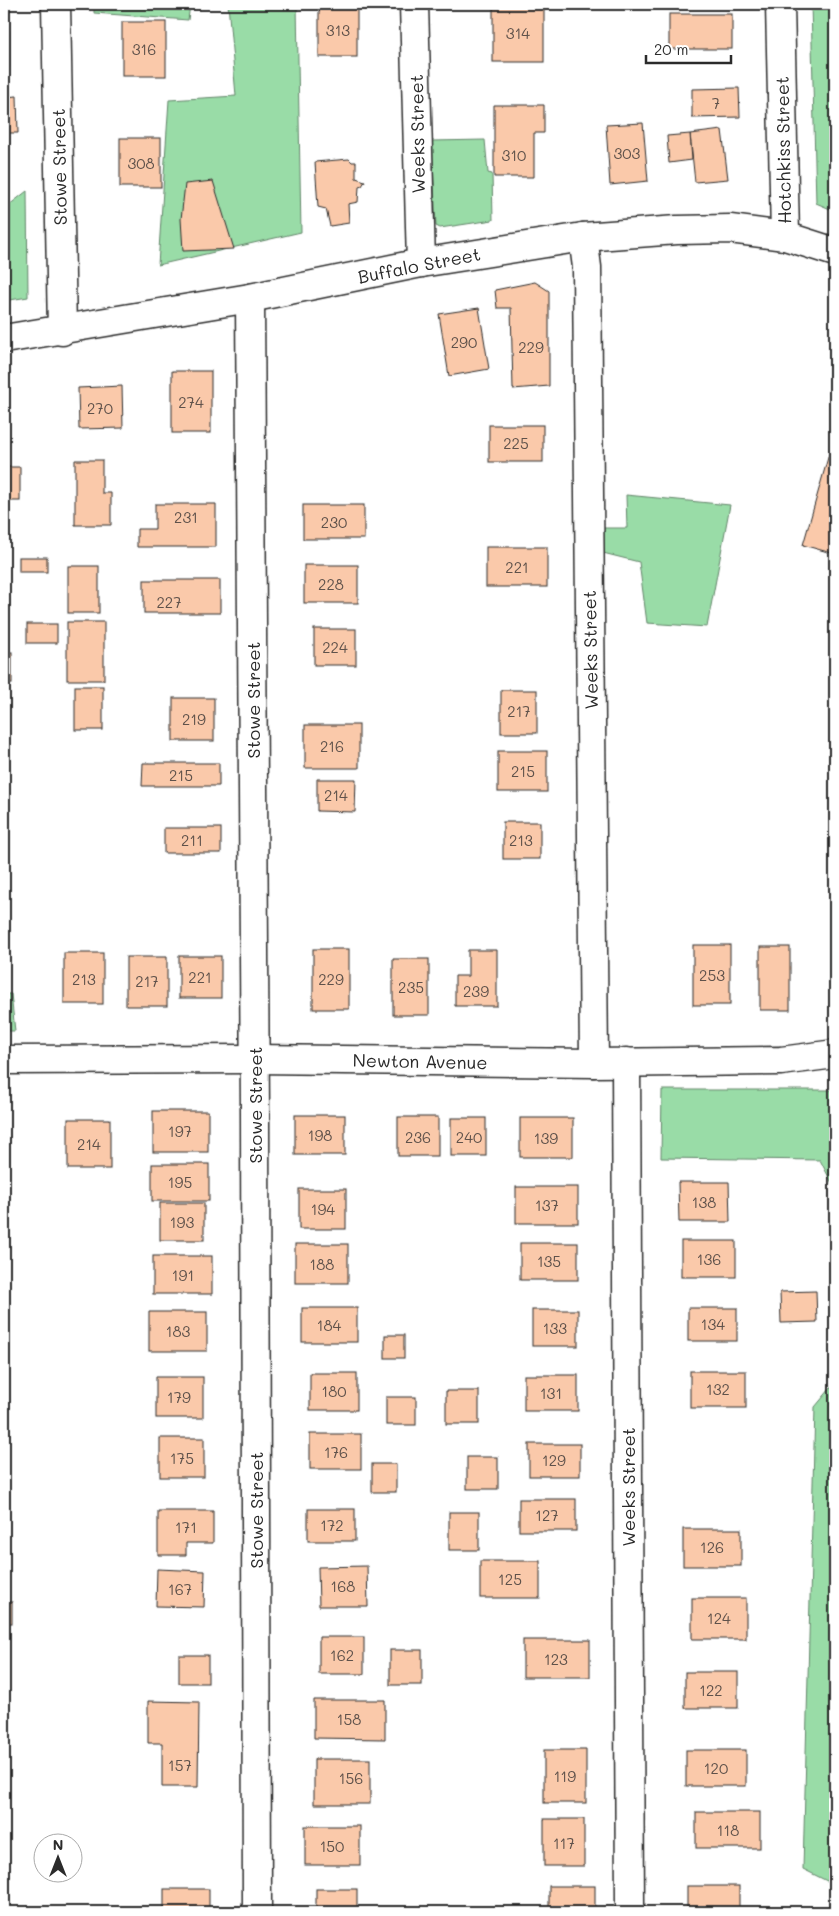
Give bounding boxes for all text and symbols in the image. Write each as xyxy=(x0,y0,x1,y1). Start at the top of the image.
house number: 313 xyxy=(326,20,350,40)
house number: 314 xyxy=(506,23,530,43)
scale bar xyxy=(646,32,732,64)
house number: 316 xyxy=(132,39,156,59)
text: 20 m xyxy=(654,39,688,59)
street label: Weeks Street xyxy=(404,74,430,194)
street label: Hotchkiss Street xyxy=(770,76,796,224)
house number: 7 xyxy=(712,93,720,113)
street label: Stowe Street xyxy=(46,108,72,226)
house number: 303 xyxy=(614,143,641,163)
house number: 310 xyxy=(502,145,526,165)
house number: 308 xyxy=(127,153,155,173)
street label: Buffalo Street xyxy=(356,241,482,289)
house number: 290 xyxy=(451,332,477,352)
house number: 229 xyxy=(518,337,544,357)
house number: 274 xyxy=(178,392,204,412)
house number: 270 xyxy=(87,398,113,418)
house number: 225 xyxy=(503,433,529,453)
house number: 231 xyxy=(174,507,198,527)
house number: 230 xyxy=(321,512,347,532)
house number: 221 xyxy=(505,557,529,577)
house number: 228 xyxy=(318,574,344,594)
street label: Weeks Street xyxy=(577,590,603,710)
house number: 227 xyxy=(156,592,182,612)
house number: 224 xyxy=(322,637,348,657)
street label: Stowe Street xyxy=(241,642,265,758)
house number: 217 xyxy=(507,701,531,721)
house number: 219 xyxy=(182,709,206,729)
house number: 216 xyxy=(320,736,344,756)
house number: 215 xyxy=(511,761,535,781)
house number: 215 xyxy=(169,765,193,785)
house number: 214 xyxy=(324,785,348,805)
house number: 211 xyxy=(181,830,203,850)
house number: 213 xyxy=(509,830,533,850)
house number: 253 xyxy=(699,965,725,985)
house number: 221 xyxy=(188,967,212,987)
house number: 213 xyxy=(72,969,96,989)
house number: 229 xyxy=(318,969,344,989)
house number: 217 xyxy=(135,971,159,991)
house number: 235 xyxy=(398,977,424,997)
house number: 239 xyxy=(463,981,489,1001)
street label: Stowe Street xyxy=(243,1047,267,1163)
street label: Newton Avenue xyxy=(352,1048,488,1074)
house number: 197 xyxy=(168,1121,192,1141)
house number: 198 xyxy=(308,1125,332,1145)
house number: 236 xyxy=(405,1127,431,1147)
house number: 240 xyxy=(456,1127,482,1147)
house number: 139 xyxy=(534,1128,558,1148)
house number: 214 xyxy=(77,1134,101,1154)
house number: 195 xyxy=(168,1172,192,1192)
house number: 138 xyxy=(692,1192,716,1212)
house number: 137 xyxy=(535,1195,559,1215)
house number: 194 xyxy=(311,1199,335,1219)
house number: 193 xyxy=(170,1212,194,1232)
house number: 136 xyxy=(697,1249,721,1269)
house number: 135 xyxy=(537,1251,561,1271)
house number: 188 xyxy=(310,1254,334,1274)
house number: 191 xyxy=(172,1265,194,1285)
house number: 134 xyxy=(701,1314,725,1334)
house number: 184 xyxy=(317,1315,341,1335)
house number: 133 xyxy=(543,1318,567,1338)
house number: 183 xyxy=(166,1321,190,1341)
house number: 132 xyxy=(706,1379,730,1399)
house number: 180 xyxy=(321,1381,347,1401)
house number: 131 xyxy=(540,1383,562,1403)
house number: 179 xyxy=(167,1387,191,1407)
street label: Weeks Street xyxy=(616,1427,640,1547)
house number: 176 xyxy=(324,1442,348,1462)
house number: 175 xyxy=(170,1448,194,1468)
house number: 129 xyxy=(542,1450,566,1470)
street label: Stowe Street xyxy=(244,1452,268,1568)
house number: 127 xyxy=(535,1505,559,1525)
house number: 172 xyxy=(320,1515,344,1535)
house number: 171 xyxy=(175,1517,197,1537)
house number: 126 xyxy=(700,1537,724,1557)
house number: 125 xyxy=(498,1569,522,1589)
house number: 168 xyxy=(331,1576,355,1596)
house number: 167 xyxy=(168,1579,192,1599)
house number: 124 xyxy=(707,1608,731,1628)
house number: 162 xyxy=(330,1645,354,1665)
house number: 123 xyxy=(544,1649,568,1669)
house number: 122 xyxy=(699,1680,723,1700)
house number: 158 xyxy=(337,1709,361,1729)
house number: 157 xyxy=(168,1755,192,1775)
house number: 120 xyxy=(704,1758,728,1778)
house number: 119 xyxy=(554,1766,576,1786)
house number: 156 xyxy=(339,1768,363,1788)
house number: 118 xyxy=(717,1820,739,1840)
house number: 117 xyxy=(553,1833,575,1853)
north arrow xyxy=(32,1834,82,1884)
text: N xyxy=(53,1835,63,1854)
house number: 150 xyxy=(320,1836,344,1856)

